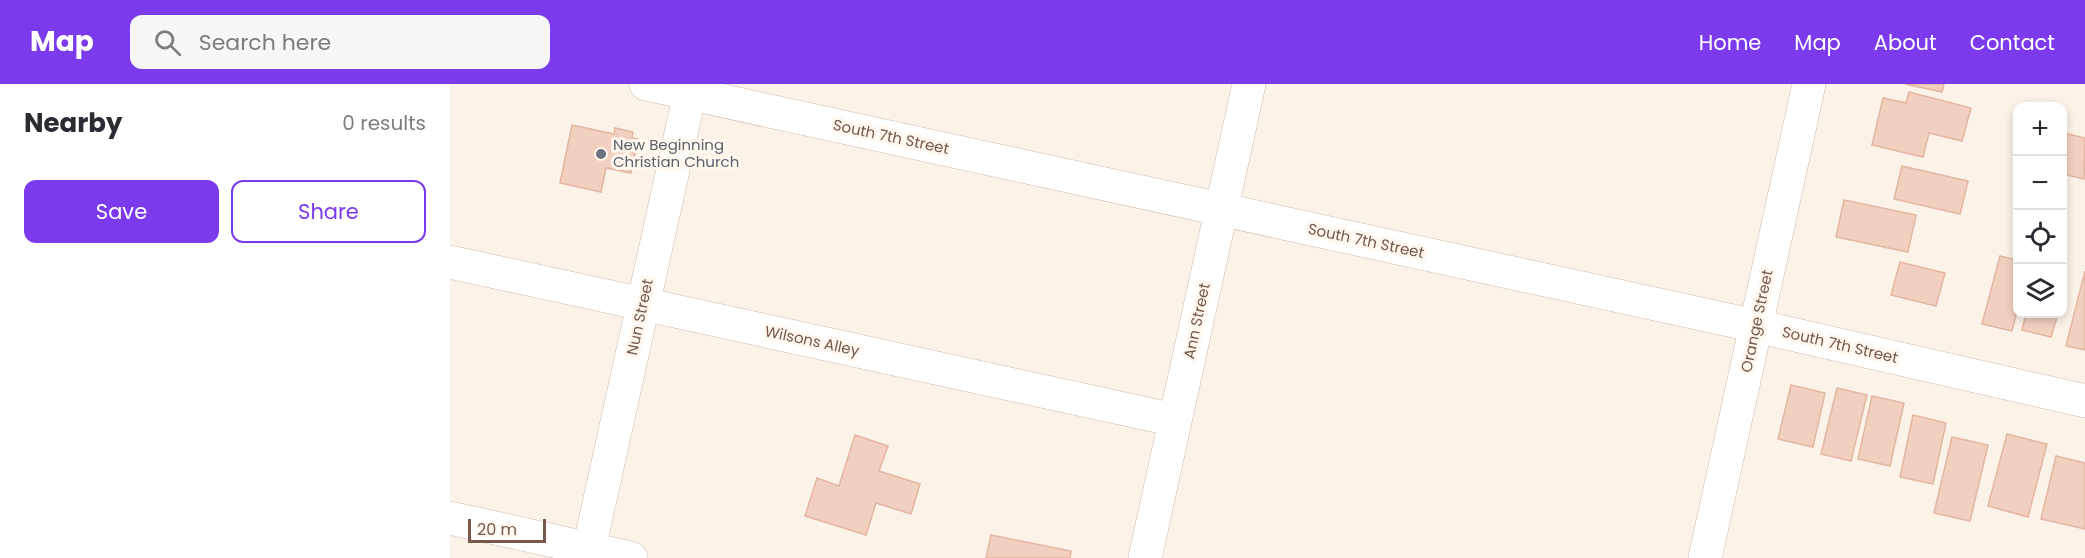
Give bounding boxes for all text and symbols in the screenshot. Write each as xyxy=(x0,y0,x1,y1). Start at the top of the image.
search box xyxy=(130,15,550,69)
text: Map xyxy=(30,22,94,61)
icon: search xyxy=(151,26,184,59)
text: Search here xyxy=(199,27,331,58)
text: Home xyxy=(1699,28,1761,57)
text: Map xyxy=(1794,28,1841,57)
text: About xyxy=(1874,28,1937,57)
text: Contact xyxy=(1970,28,2055,57)
map controls xyxy=(2013,102,2067,318)
button: + xyxy=(2013,102,2067,156)
text: Nearby xyxy=(24,105,122,141)
text: 0 results xyxy=(342,109,426,137)
street label: South 7th Street xyxy=(831,114,951,159)
place label: New Beginning Christian Church xyxy=(613,134,739,172)
marker: New Beginning Christian Church xyxy=(594,147,608,161)
button: − xyxy=(2013,156,2067,210)
button: Save xyxy=(24,180,219,243)
button: Share xyxy=(231,180,426,243)
button: locate xyxy=(2013,210,2067,264)
street label: South 7th Street xyxy=(1306,218,1426,263)
button: layers xyxy=(2013,264,2067,318)
street label: Orange Street xyxy=(1735,268,1778,374)
street label: Nun Street xyxy=(621,277,658,357)
street label: Ann Street xyxy=(1178,281,1215,361)
street label: Wilsons Alley xyxy=(763,320,862,361)
street label: South 7th Street xyxy=(1780,321,1900,368)
scale bar xyxy=(468,516,546,544)
text: 20 m xyxy=(477,518,517,541)

